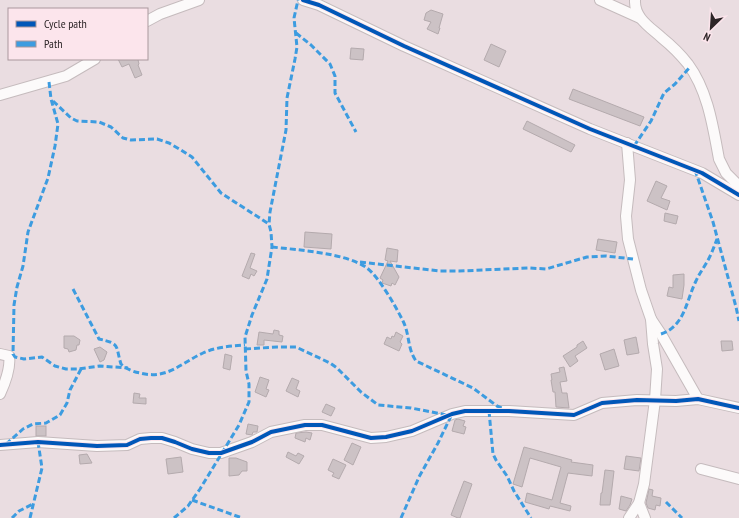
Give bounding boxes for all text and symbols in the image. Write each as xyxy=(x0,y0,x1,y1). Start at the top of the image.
legend xyxy=(8,8,148,60)
north arrow xyxy=(691,8,731,48)
text: Cycle path xyxy=(44,16,87,31)
text: N xyxy=(701,29,712,45)
text: Path xyxy=(44,36,62,51)

